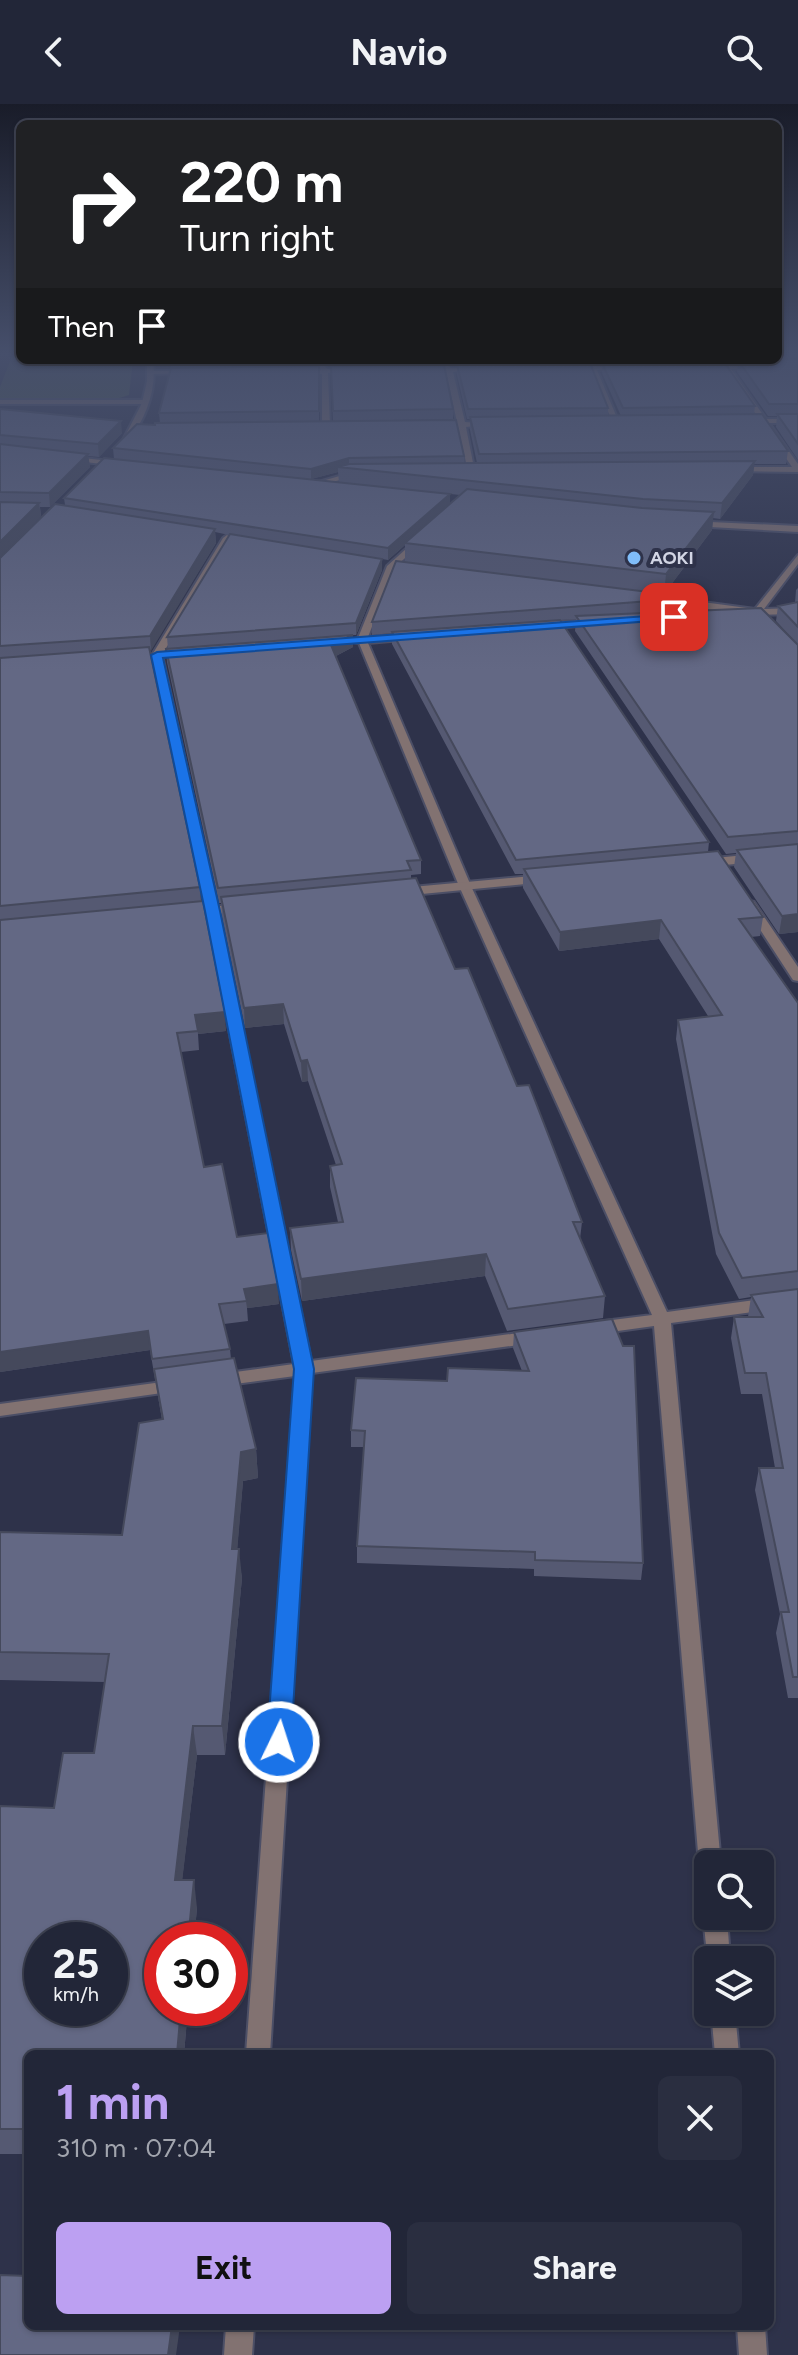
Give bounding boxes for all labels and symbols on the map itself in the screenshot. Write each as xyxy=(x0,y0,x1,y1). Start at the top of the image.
place label: AOKI xyxy=(650,547,694,569)
marker: AOKI xyxy=(625,549,643,567)
pin xyxy=(640,583,708,651)
position arrow xyxy=(237,1700,321,1784)
speed limit sign: 30 xyxy=(144,1922,248,2026)

